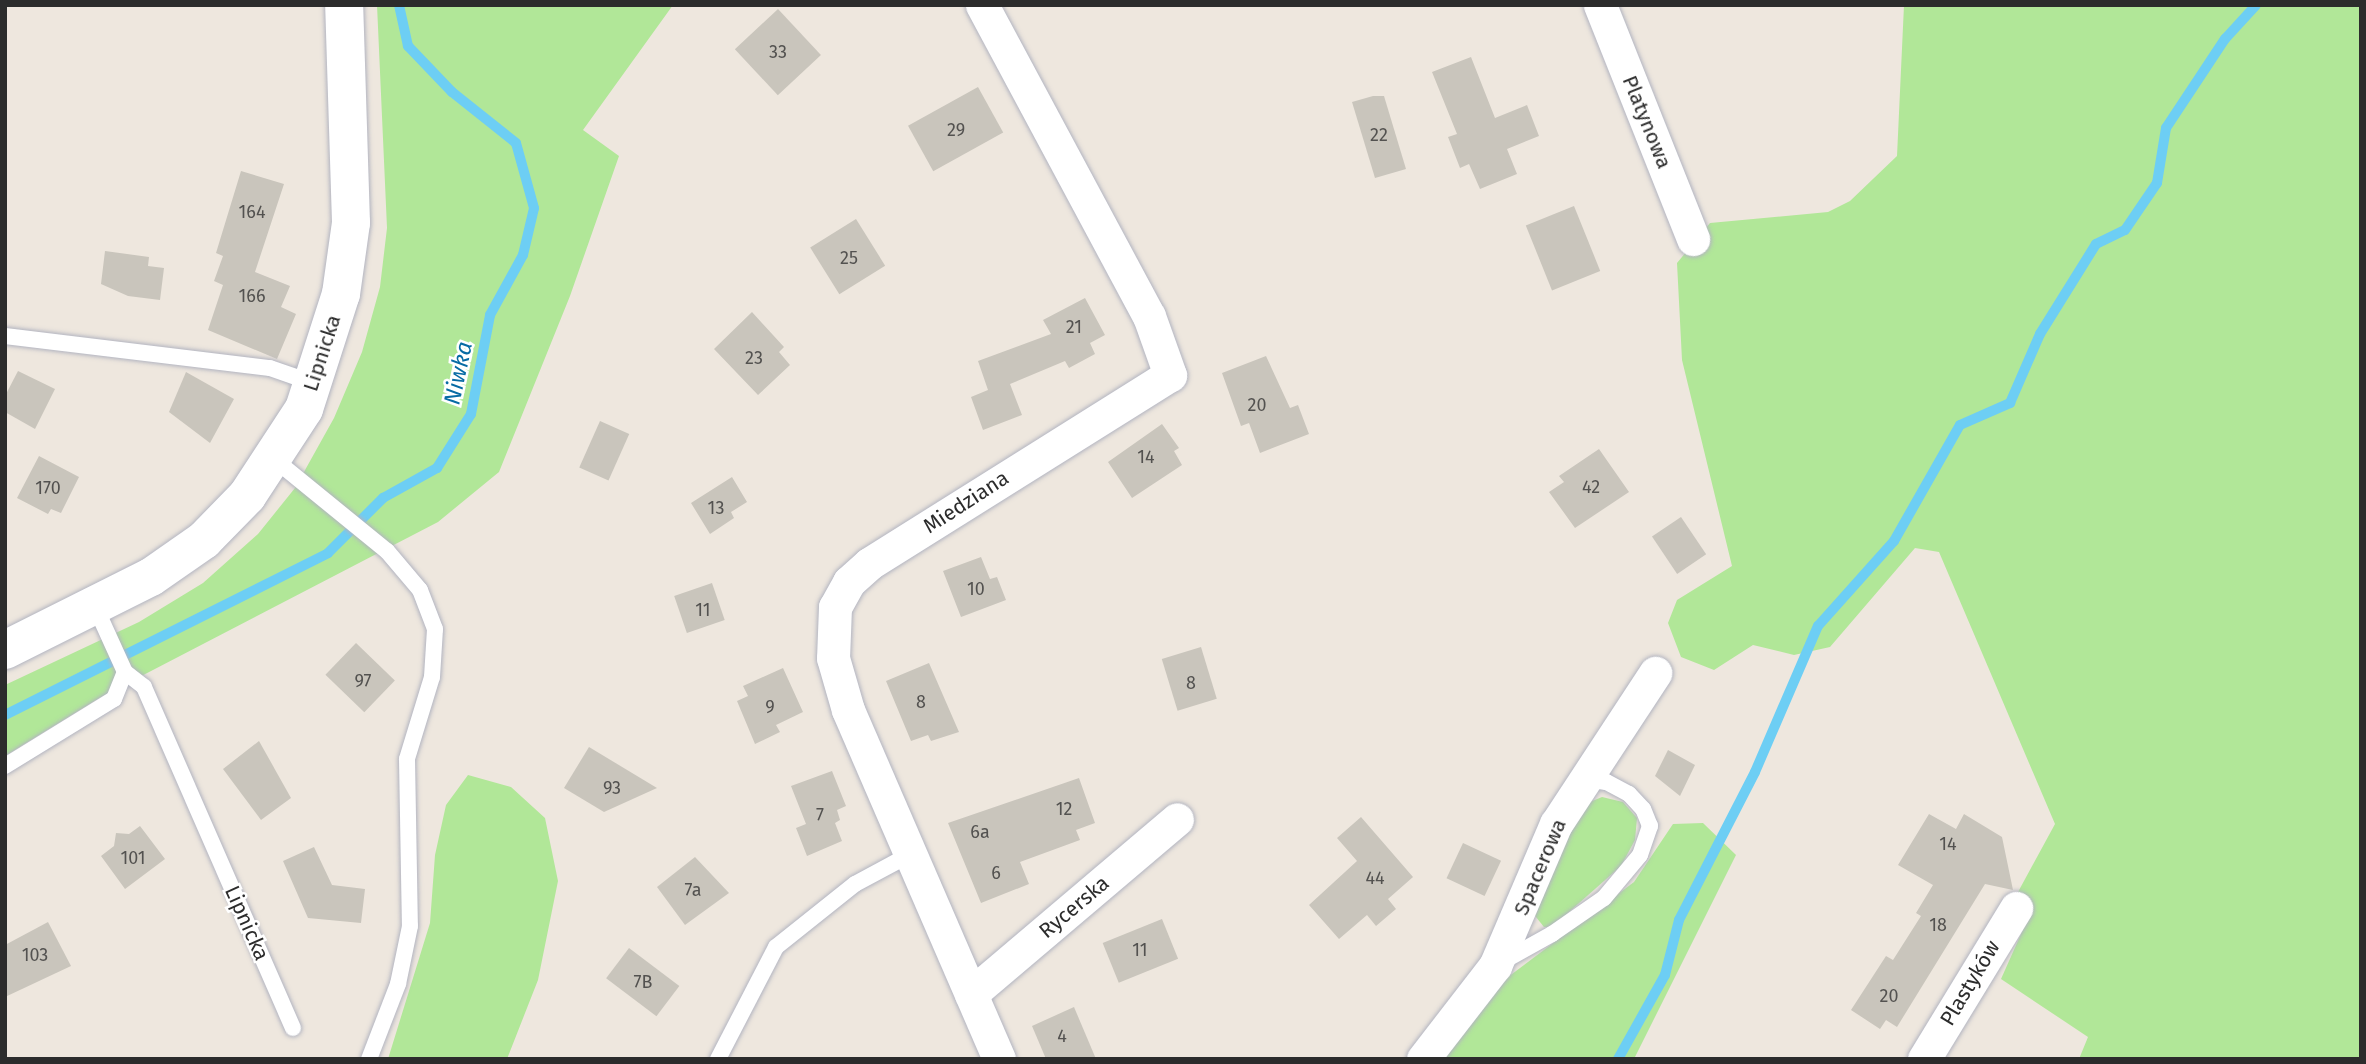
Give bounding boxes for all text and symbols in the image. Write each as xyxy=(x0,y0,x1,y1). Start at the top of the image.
house number: 33 xyxy=(769,41,787,63)
street label: Platynowa xyxy=(1617,72,1677,172)
house number: 29 xyxy=(947,119,965,141)
house number: 22 xyxy=(1370,124,1388,146)
house number: 164 xyxy=(239,201,265,223)
house number: 25 xyxy=(840,247,858,269)
house number: 166 xyxy=(239,285,265,307)
street label: Lipnicka xyxy=(298,312,346,394)
house number: 21 xyxy=(1066,316,1082,338)
water label: Niwka xyxy=(438,339,478,407)
house number: 23 xyxy=(745,347,763,369)
house number: 20 xyxy=(1248,394,1266,416)
house number: 14 xyxy=(1137,446,1155,468)
street label: Miedziana xyxy=(919,465,1013,539)
house number: 42 xyxy=(1582,476,1600,498)
house number: 170 xyxy=(35,477,61,499)
house number: 13 xyxy=(708,497,724,519)
house number: 10 xyxy=(967,578,985,600)
house number: 11 xyxy=(695,599,711,621)
house number: 97 xyxy=(354,670,372,692)
house number: 8 xyxy=(1186,672,1196,694)
house number: 8 xyxy=(916,691,926,713)
house number: 9 xyxy=(765,696,775,718)
house number: 93 xyxy=(603,777,621,799)
house number: 12 xyxy=(1056,798,1072,820)
house number: 7 xyxy=(816,804,824,826)
street label: Spacerowa xyxy=(1508,815,1572,919)
house number: 6a xyxy=(970,821,990,843)
house number: 14 xyxy=(1939,833,1957,855)
house number: 101 xyxy=(120,847,146,869)
house number: 6 xyxy=(991,862,1001,884)
house number: 44 xyxy=(1365,867,1385,889)
street label: Rycerska xyxy=(1034,871,1114,943)
house number: 7a xyxy=(684,879,702,901)
street label: Lipnicka xyxy=(219,882,275,964)
house number: 18 xyxy=(1929,914,1947,936)
street label: Plastyków xyxy=(1935,936,2005,1030)
house number: 11 xyxy=(1132,939,1148,961)
house number: 103 xyxy=(22,944,48,966)
house number: 7B xyxy=(634,971,652,993)
house number: 20 xyxy=(1880,985,1898,1007)
house number: 4 xyxy=(1057,1025,1067,1047)

